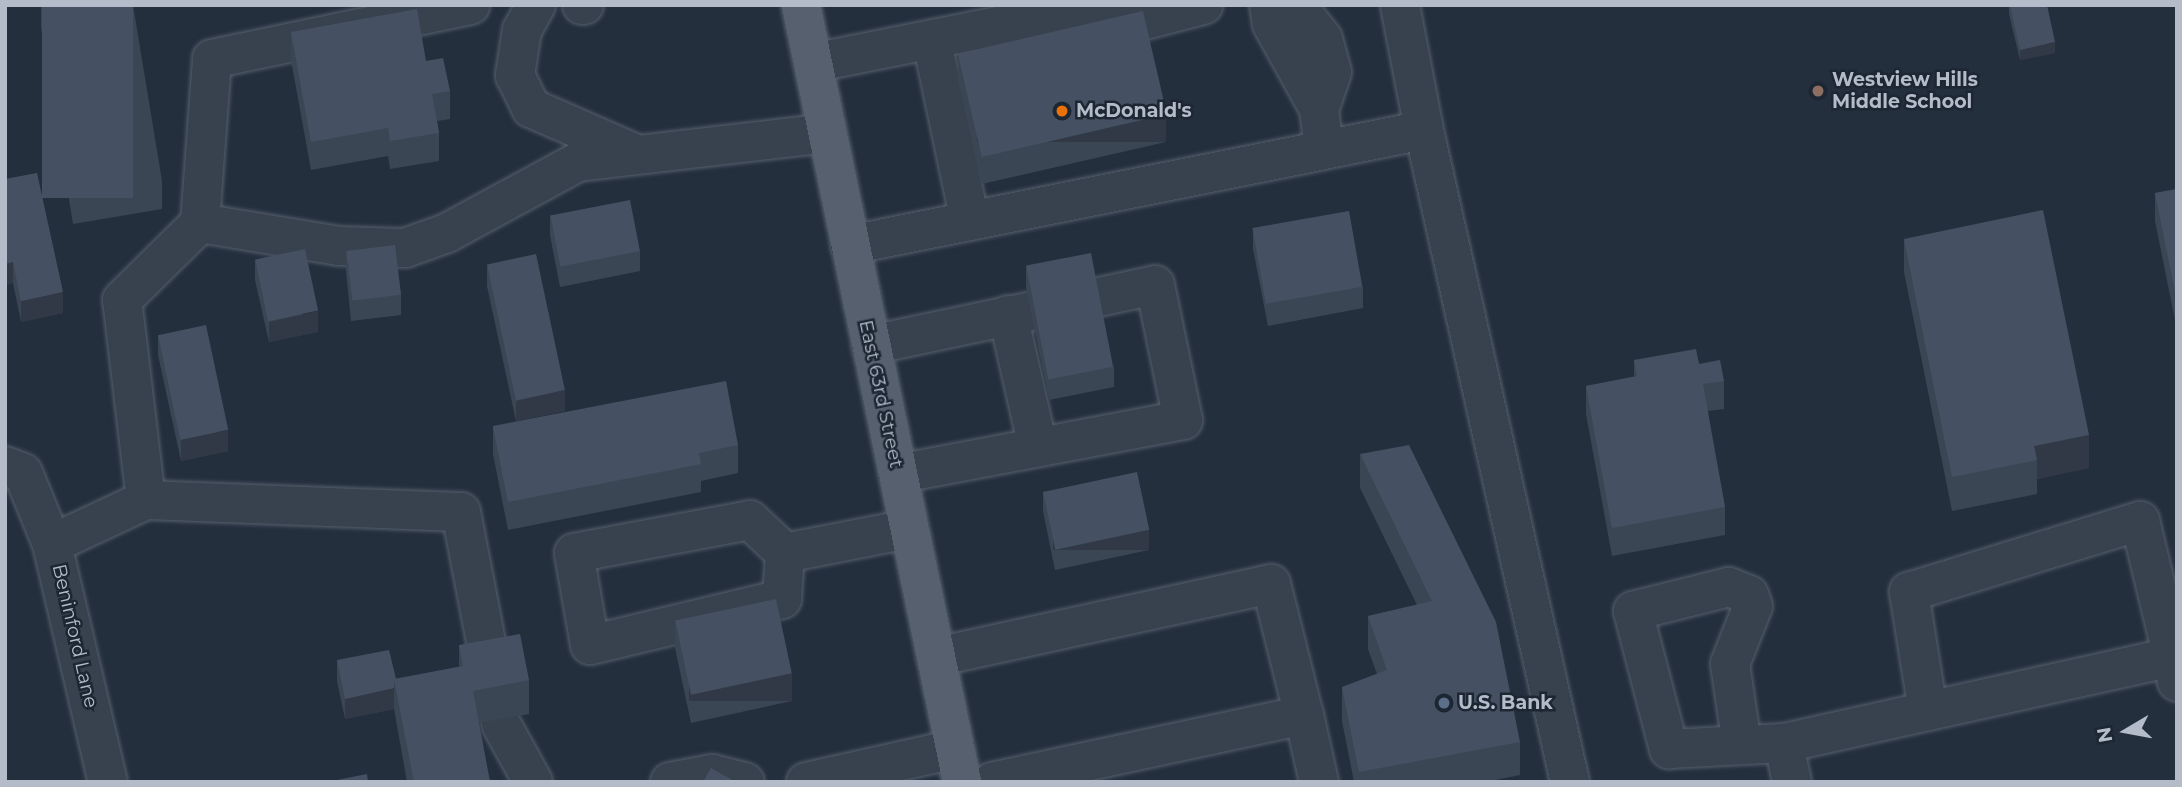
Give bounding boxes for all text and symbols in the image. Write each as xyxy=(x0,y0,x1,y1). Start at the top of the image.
place label: Westview Hills Middle School xyxy=(1832,69,1978,113)
marker: Westview Hills Middle School xyxy=(1810,83,1826,99)
place label: McDonald's xyxy=(1076,100,1192,122)
marker: McDonald's xyxy=(1054,103,1070,119)
street label: East 63rd Street xyxy=(854,318,908,470)
street label: Beninford Lane xyxy=(47,562,103,710)
place label: U.S. Bank xyxy=(1458,692,1553,714)
marker: U.S. Bank xyxy=(1436,695,1452,711)
north arrow xyxy=(2091,696,2161,766)
text: N xyxy=(2092,725,2117,744)

